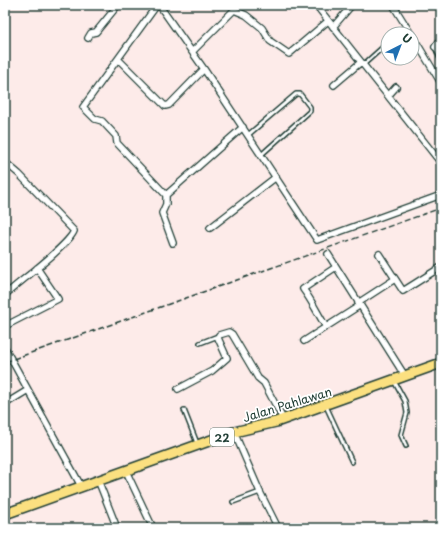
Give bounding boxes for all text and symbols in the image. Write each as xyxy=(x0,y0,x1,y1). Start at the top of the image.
north arrow xyxy=(380,26,420,66)
text: U xyxy=(398,29,416,47)
street label: Jalan Pahlawan xyxy=(240,382,334,426)
road number: 22 xyxy=(210,428,234,446)

